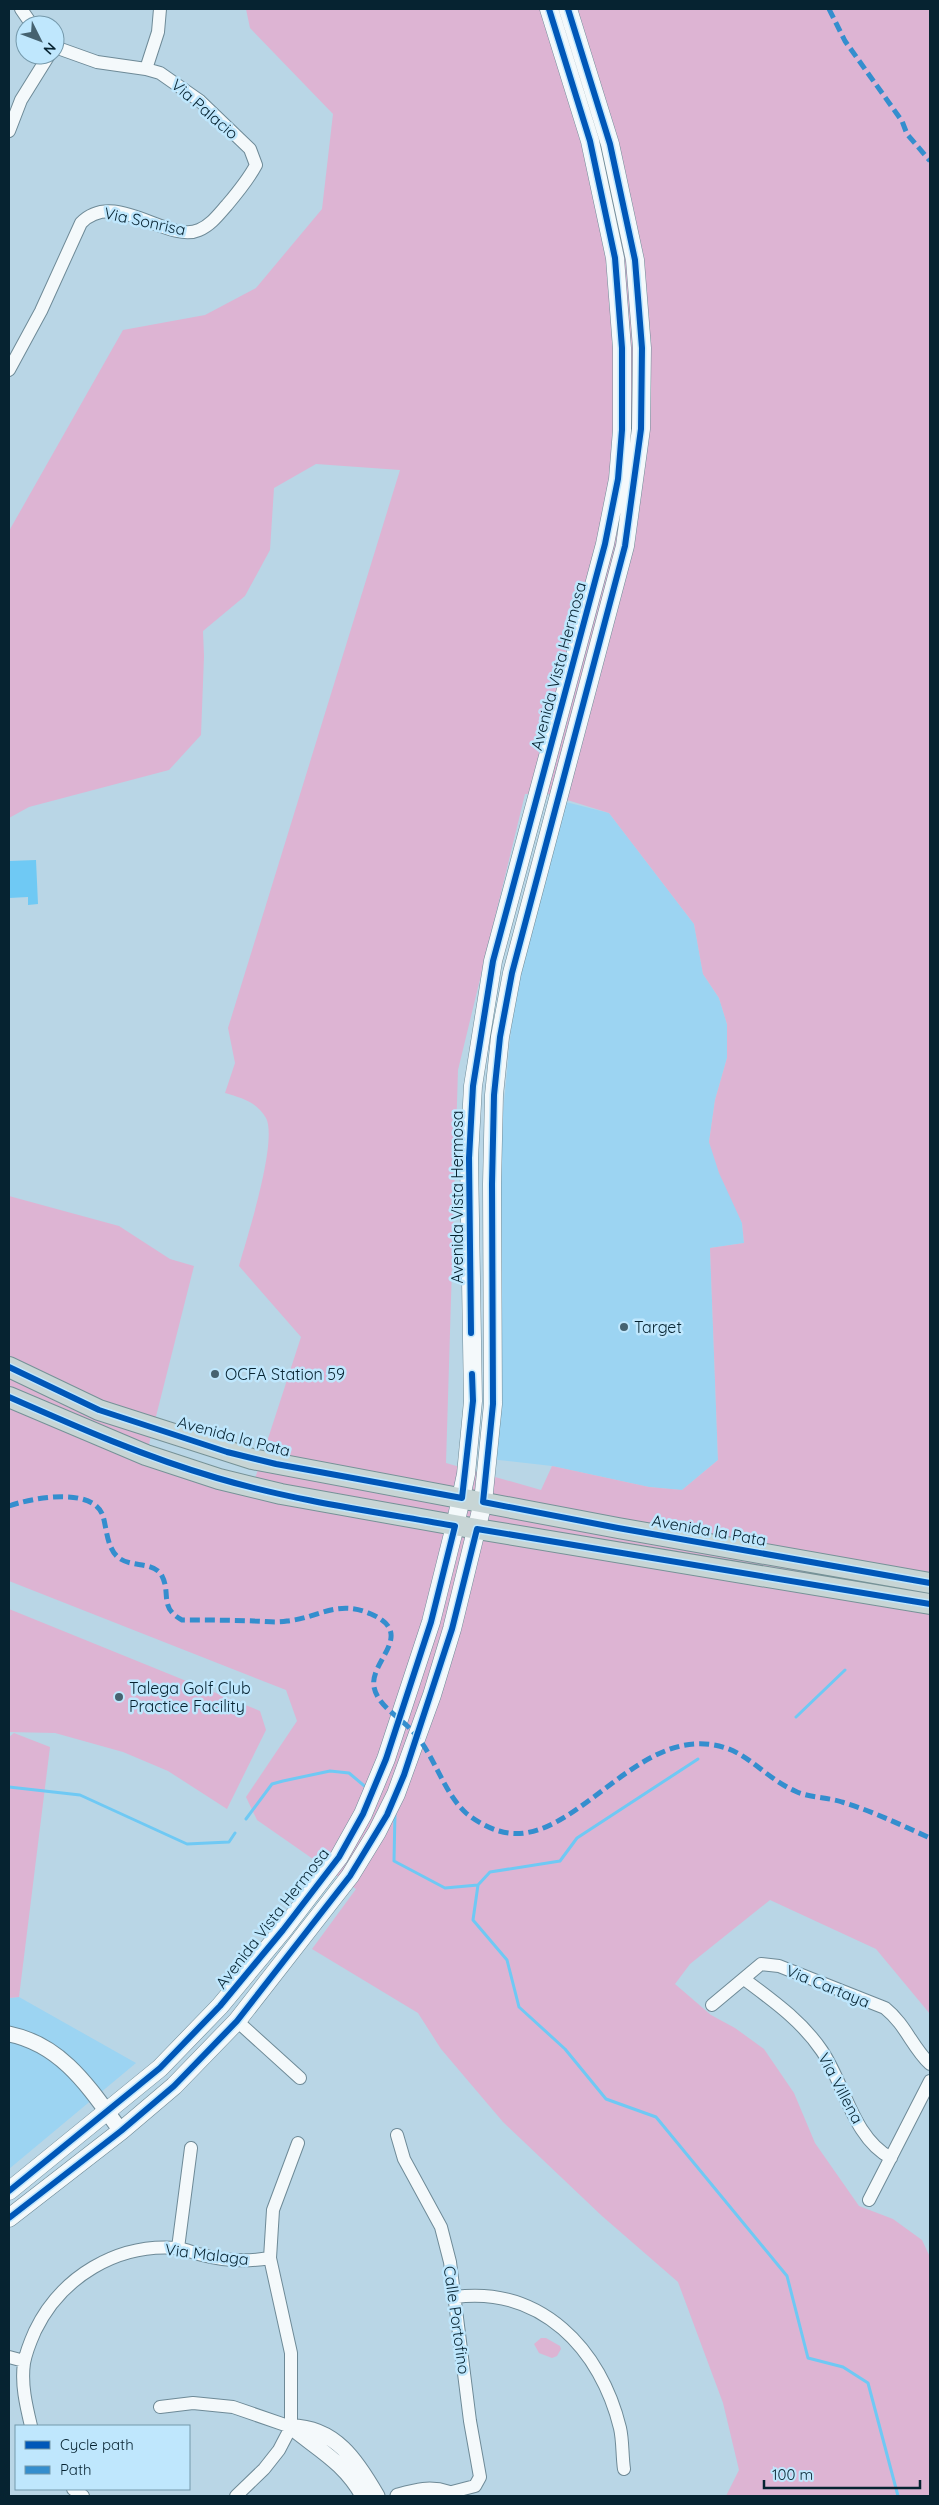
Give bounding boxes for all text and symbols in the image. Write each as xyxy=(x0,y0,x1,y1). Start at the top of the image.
north arrow xyxy=(15,15,65,65)
text: N xyxy=(40,39,60,59)
street label: Via Palacio xyxy=(167,75,243,143)
street label: Via Sonrisa xyxy=(102,203,188,239)
street label: Avenida Vista Hermosa xyxy=(526,580,590,752)
street label: Avenida Vista Hermosa xyxy=(447,1110,467,1284)
place label: Target xyxy=(634,1317,682,1337)
marker: Target xyxy=(618,1321,630,1333)
place label: OCFA Station 59 xyxy=(225,1364,345,1384)
marker: OCFA Station 59 xyxy=(209,1368,221,1380)
street label: Avenida la Pata xyxy=(175,1411,293,1461)
street label: Avenida la Pata xyxy=(650,1510,768,1550)
place label: Talega Golf Club Practice Facility xyxy=(129,1678,251,1716)
marker: Talega Golf Club Practice Facility xyxy=(113,1691,125,1703)
street label: Avenida Vista Hermosa xyxy=(211,1844,333,1992)
street label: Via Cartaya xyxy=(783,1960,873,2012)
street label: Via Villena xyxy=(814,2049,868,2127)
street label: Via Malaga xyxy=(164,2239,250,2269)
street label: Calle Portofino xyxy=(440,2265,474,2375)
legend xyxy=(15,2425,190,2490)
text: Cycle path xyxy=(60,2435,134,2454)
scale bar xyxy=(764,2458,920,2490)
text: Path xyxy=(60,2460,92,2479)
text: 100 m xyxy=(772,2465,813,2484)

